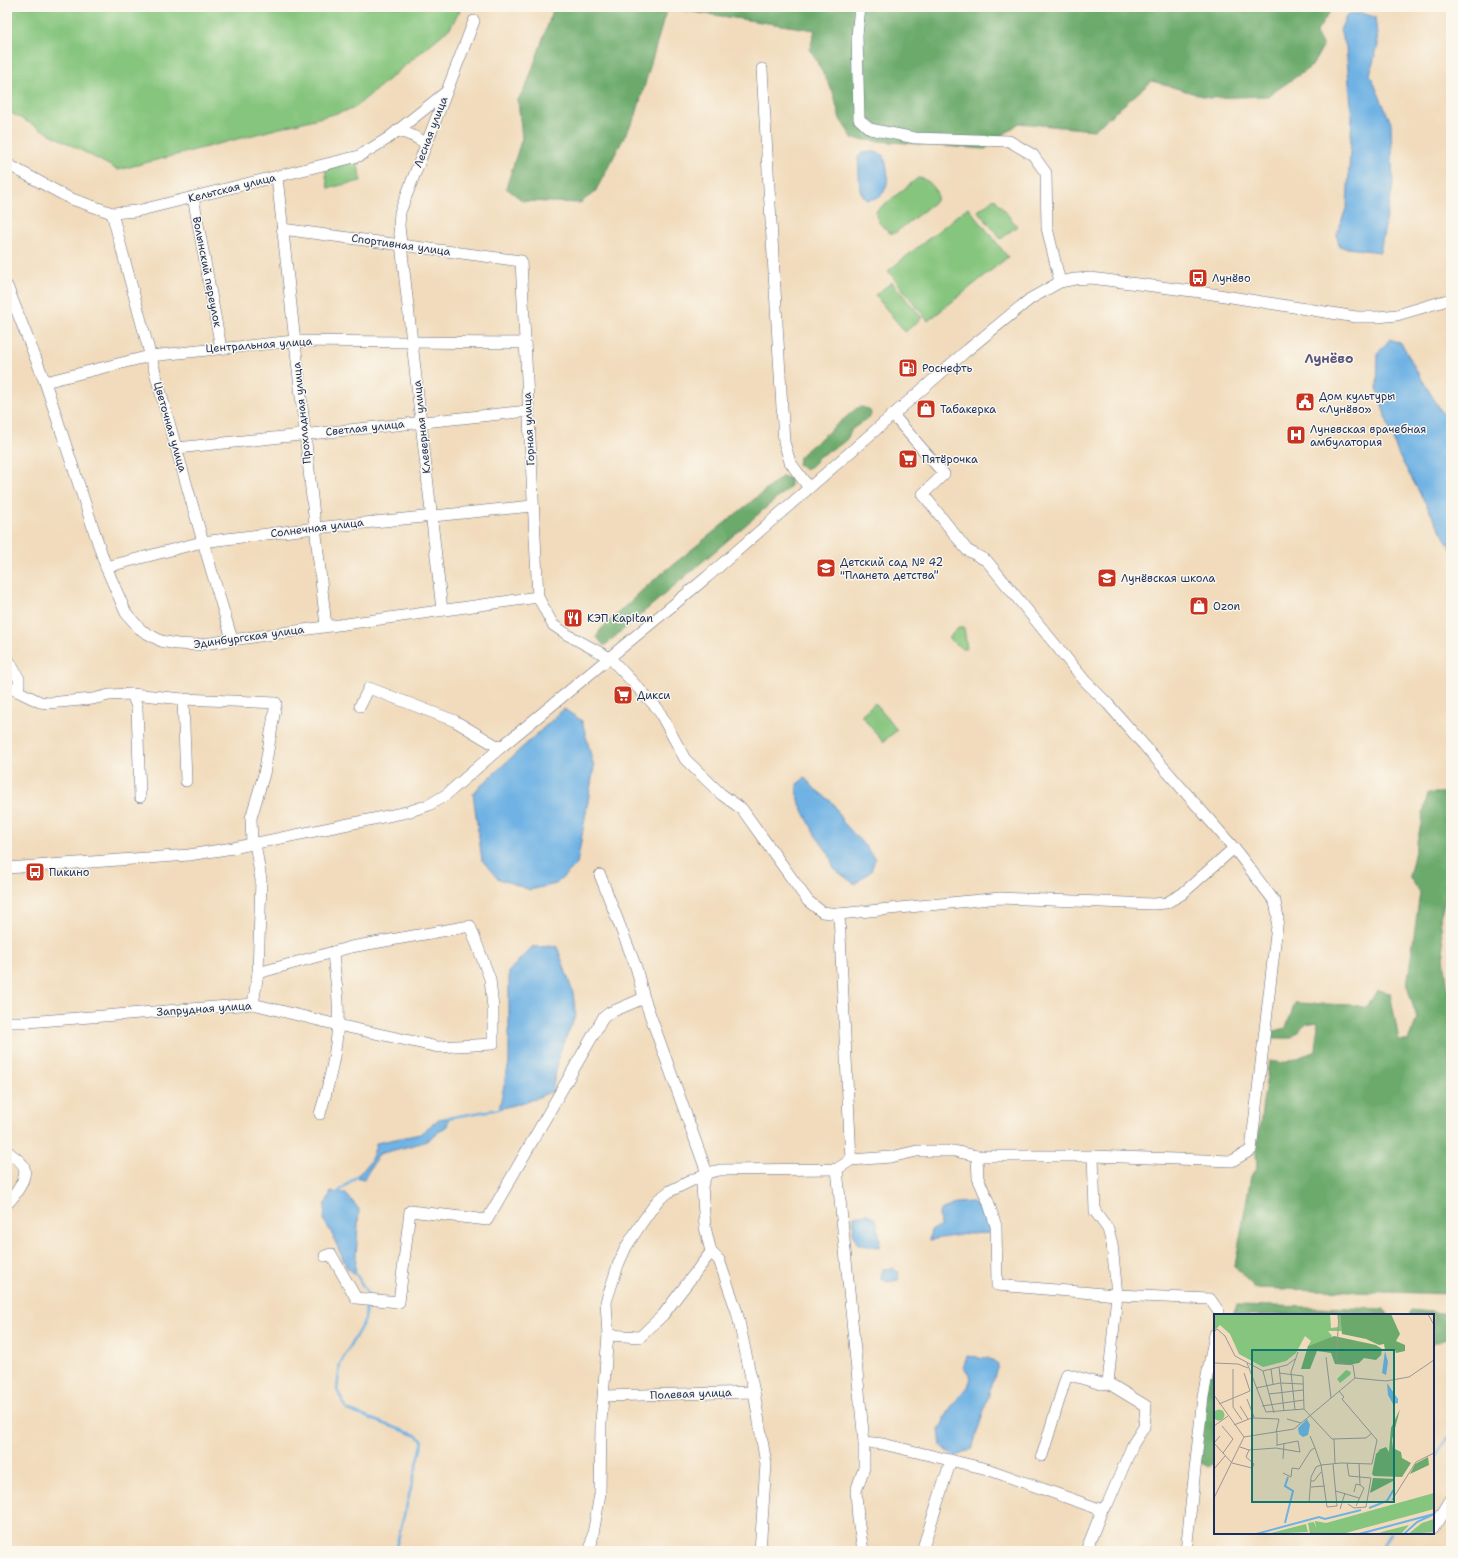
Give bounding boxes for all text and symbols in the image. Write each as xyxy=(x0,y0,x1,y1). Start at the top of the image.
street label: Лесная улица xyxy=(411,94,451,170)
street label: Кельтская улица xyxy=(187,170,278,206)
street label: Волынский переулок xyxy=(189,215,225,329)
street label: Спортивная улица xyxy=(350,231,452,259)
bus stop icon: Лунёво xyxy=(1187,267,1209,289)
place label: Лунёво xyxy=(1212,271,1251,286)
street label: Центральная улица xyxy=(205,334,313,356)
district label: Лунёво xyxy=(1305,350,1353,367)
fuel station icon: Роснефть xyxy=(897,357,919,379)
street label: Прохладная улица xyxy=(289,361,315,465)
place label: Роснефть xyxy=(922,361,973,376)
street label: Клеверная улица xyxy=(410,379,434,474)
street label: Цветочная улица xyxy=(150,380,190,474)
place label: Дом культуры «Лунёво» xyxy=(1319,389,1395,417)
public building icon: Дом культуры «Лунёво» xyxy=(1294,391,1316,413)
street label: Горная улица xyxy=(520,392,538,466)
shop icon: Табакерка xyxy=(915,398,937,420)
place label: Табакерка xyxy=(940,402,996,417)
street label: Светлая улица xyxy=(325,416,405,440)
place label: Луневская врачебная амбулатория xyxy=(1310,422,1426,450)
hospital icon: Луневская врачебная амбулатория xyxy=(1285,424,1307,446)
supermarket icon: Пятёрочка xyxy=(897,448,919,470)
place label: Пятёрочка xyxy=(922,452,978,467)
street label: Солнечная улица xyxy=(270,515,365,541)
place label: Детский сад № 42 "Планета детства" xyxy=(840,555,943,583)
school or university icon: Детский сад № 42 "Планета детства" xyxy=(815,557,837,579)
school or university icon: Лунёвская школа xyxy=(1096,567,1118,589)
place label: Лунёвская школа xyxy=(1121,571,1216,586)
shop icon: Ozon xyxy=(1188,595,1210,617)
place label: Ozon xyxy=(1213,599,1241,614)
restaurant icon: КЭП Kapitan xyxy=(562,607,584,629)
place label: КЭП Kapitan xyxy=(587,611,653,626)
street label: Эдинбургская улица xyxy=(193,622,305,652)
supermarket icon: Дикси xyxy=(612,684,634,706)
place label: Дикси xyxy=(637,688,670,703)
bus stop icon: Пикино xyxy=(24,861,46,883)
place label: Пикино xyxy=(49,865,90,880)
street label: Запрудная улица xyxy=(156,998,252,1020)
inset map xyxy=(1214,1314,1434,1534)
street label: Полевая улица xyxy=(650,1385,732,1403)

